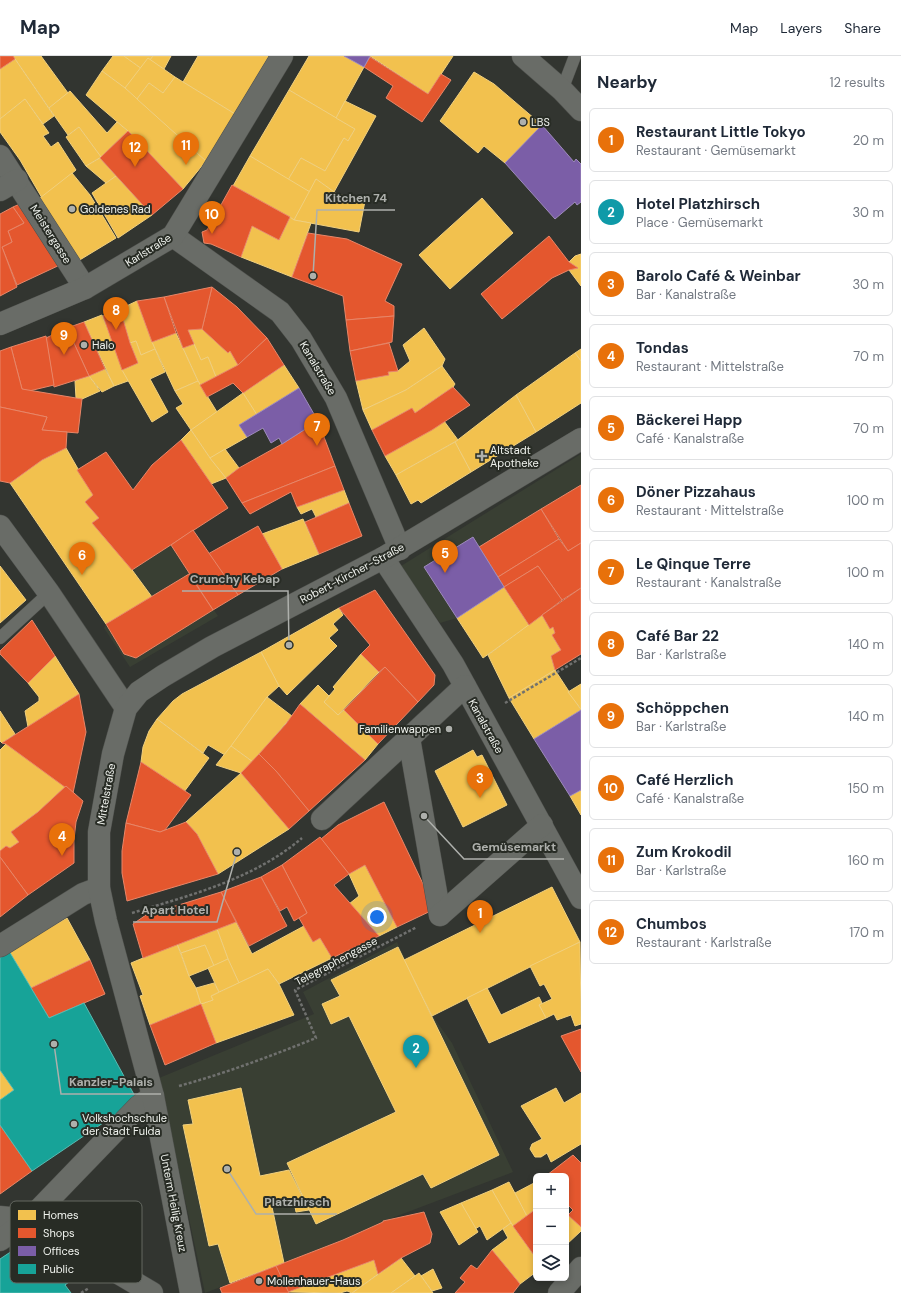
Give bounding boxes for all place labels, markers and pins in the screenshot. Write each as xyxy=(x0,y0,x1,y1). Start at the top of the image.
place label: LBS xyxy=(531,115,550,129)
marker: LBS xyxy=(518,117,528,127)
pin: 11 xyxy=(173,132,199,165)
pin: 12 xyxy=(122,134,148,167)
callout: Kitchen 74 xyxy=(317,186,395,210)
pin: 10 xyxy=(199,201,225,234)
place label: Goldenes Rad xyxy=(80,202,151,216)
marker: Goldenes Rad xyxy=(67,204,77,214)
pin: 8 xyxy=(103,297,129,330)
pin: 9 xyxy=(51,322,77,355)
place label: Halo xyxy=(92,338,114,352)
marker: Halo xyxy=(79,340,89,350)
pin: 7 xyxy=(304,413,330,446)
place label: Altstadt Apotheke xyxy=(490,443,539,470)
marker: Altstadt Apotheke xyxy=(477,451,487,461)
pin: 5 xyxy=(432,540,458,573)
pin: 6 xyxy=(69,542,95,575)
callout: Crunchy Kebap xyxy=(182,567,288,591)
place label: Familienwappen xyxy=(359,722,441,736)
marker: Familienwappen xyxy=(444,724,454,734)
pin: 3 xyxy=(467,765,493,798)
pin: 4 xyxy=(49,823,75,856)
callout: Gemüsemarkt xyxy=(464,835,564,859)
callout: Apart Hotel xyxy=(133,898,217,922)
pin: 1 xyxy=(467,900,493,933)
pin: 2 xyxy=(403,1035,429,1068)
callout: Kanzler-Palais xyxy=(61,1070,161,1094)
place label: Volkshochschule der Stadt Fulda xyxy=(82,1111,167,1138)
marker: Volkshochschule der Stadt Fulda xyxy=(69,1119,79,1129)
callout: Platzhirsch xyxy=(256,1190,337,1214)
place label: Mollenhauer-Haus xyxy=(267,1274,360,1288)
marker: Mollenhauer-Haus xyxy=(254,1276,264,1286)

